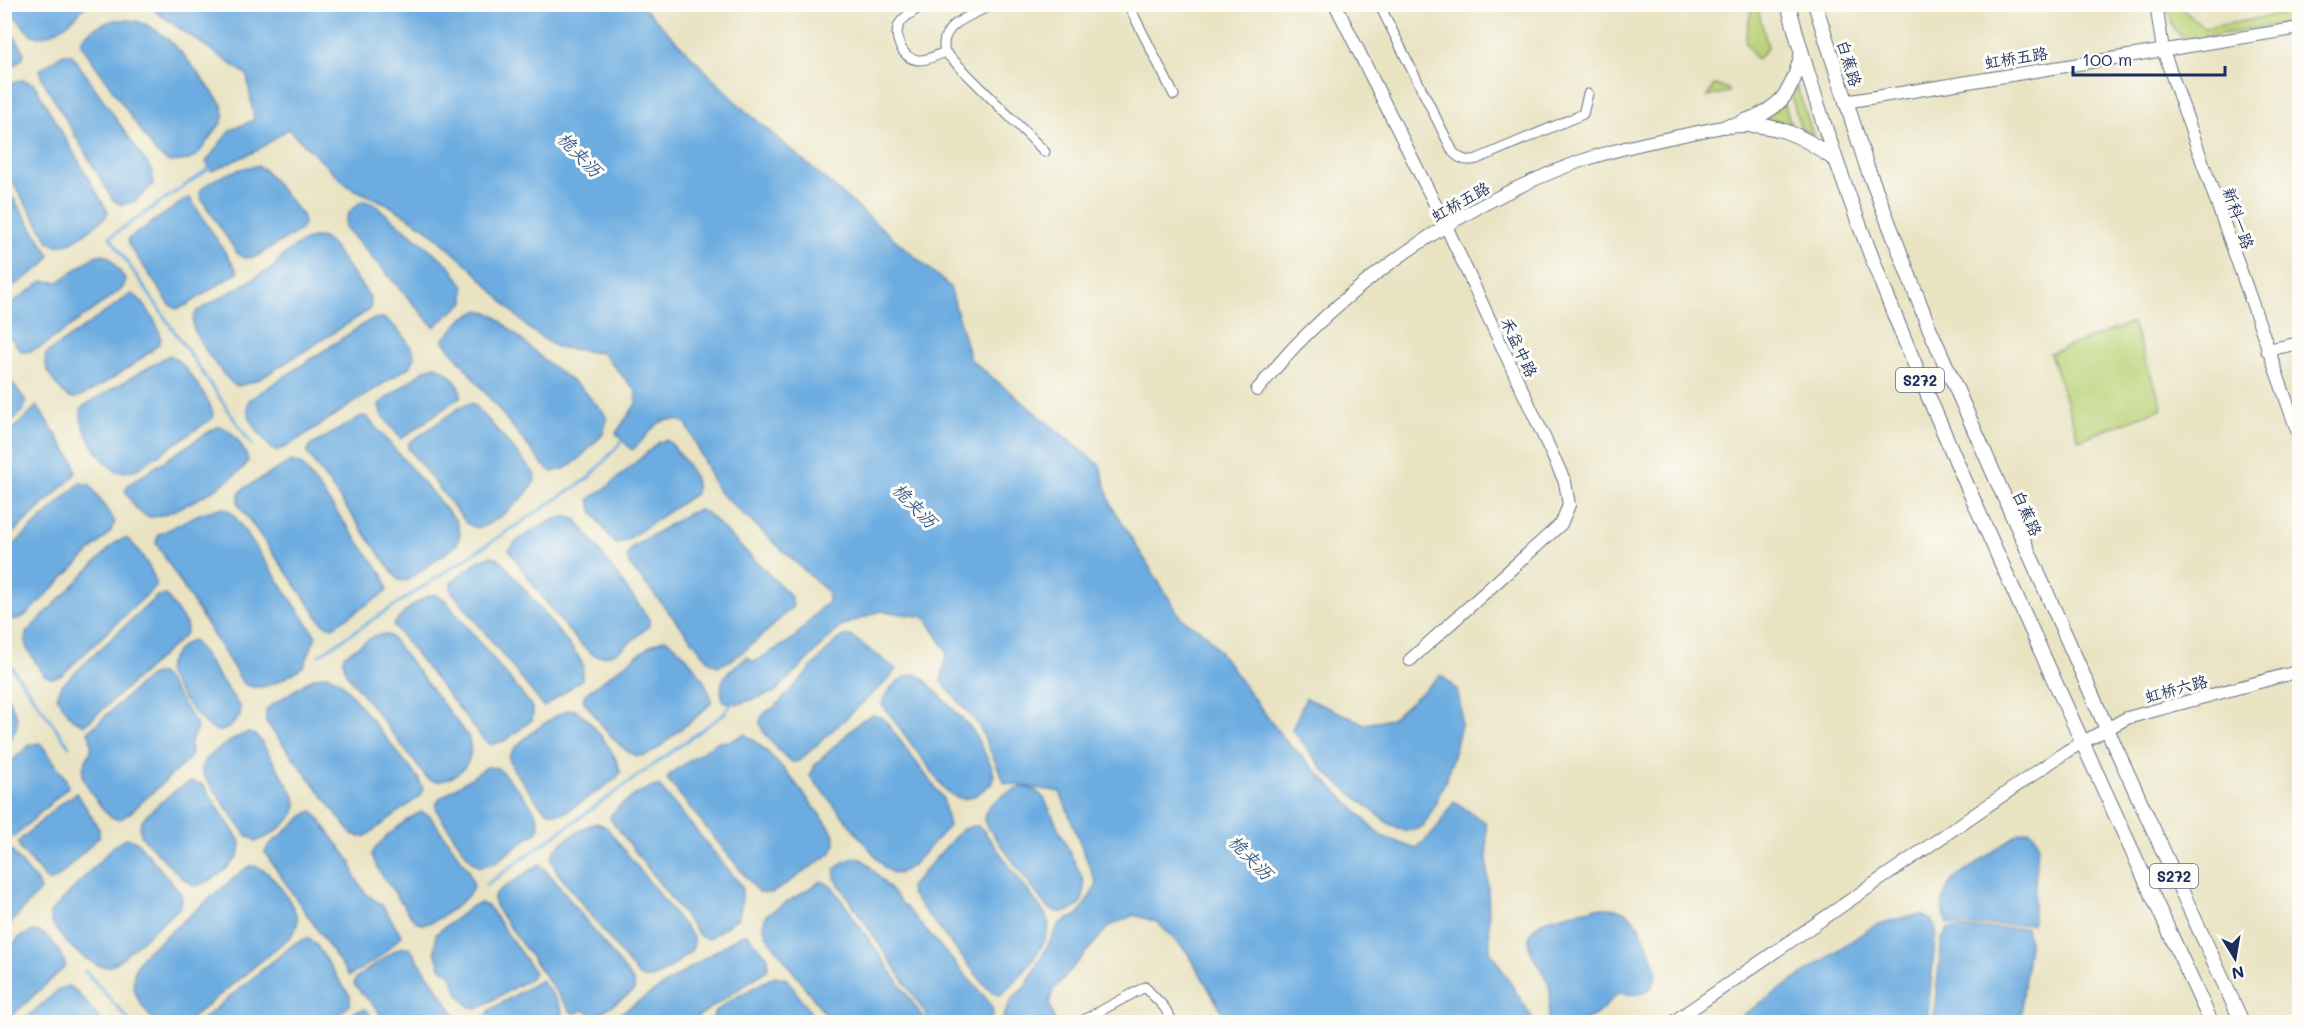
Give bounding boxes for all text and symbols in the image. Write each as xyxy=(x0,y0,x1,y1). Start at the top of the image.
street label: 白蕉路 xyxy=(1833,37,1867,89)
scale bar xyxy=(2073,39,2224,77)
street label: 虹桥五路 xyxy=(1983,42,2049,72)
text: 100 m xyxy=(2082,47,2132,71)
water label: 桅夹沥 xyxy=(553,126,609,183)
street label: 虹桥五路 xyxy=(1427,176,1493,226)
street label: 新科一路 xyxy=(2219,184,2259,252)
street label: 禾益中路 xyxy=(1497,314,1543,380)
road number: S272 xyxy=(1896,368,1944,392)
water label: 桅夹沥 xyxy=(888,477,944,534)
street label: 白蕉路 xyxy=(2009,487,2047,539)
street label: 虹桥六路 xyxy=(2142,670,2210,706)
water label: 桅夹沥 xyxy=(1224,829,1280,886)
road number: S272 xyxy=(2150,864,2198,888)
north arrow xyxy=(2205,928,2265,988)
text: N xyxy=(2230,962,2246,985)

